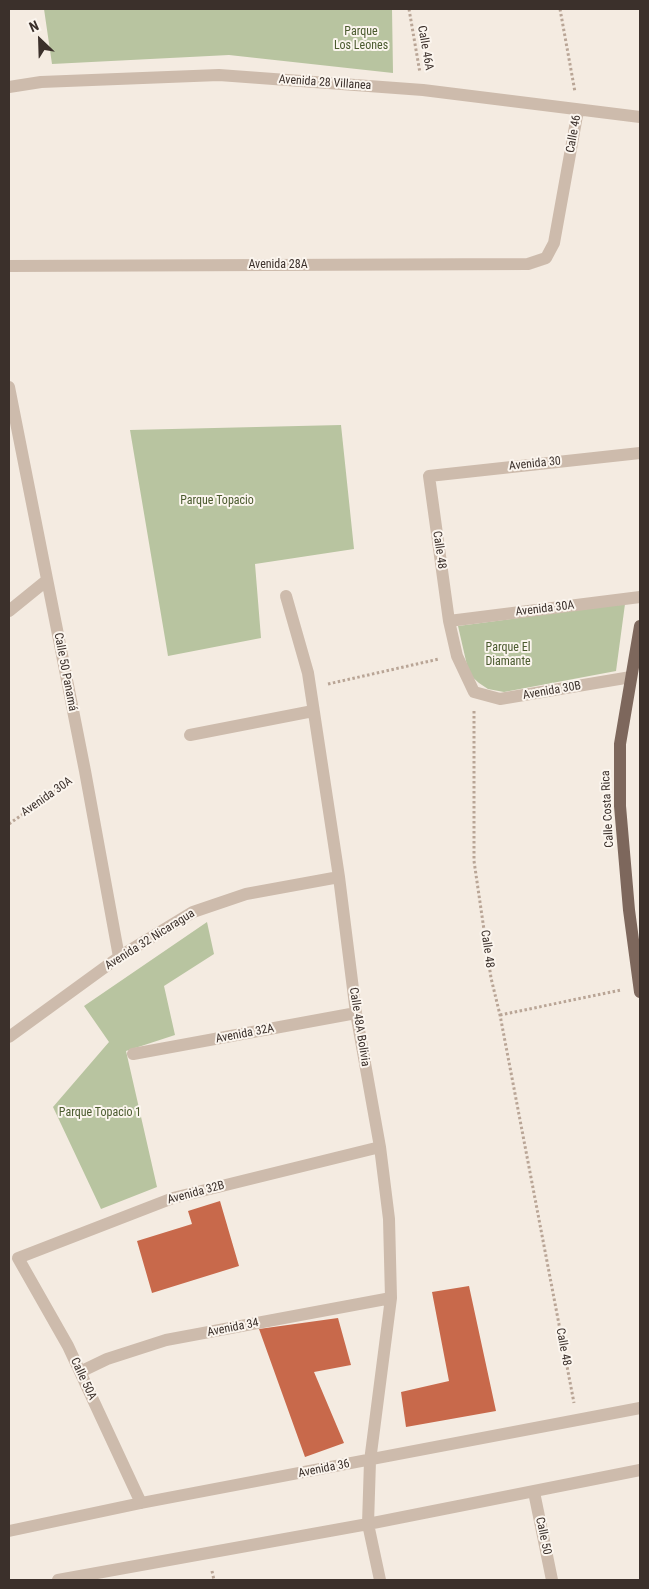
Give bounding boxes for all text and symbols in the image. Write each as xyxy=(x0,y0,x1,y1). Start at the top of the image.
north arrow xyxy=(15,15,65,65)
text: N xyxy=(27,17,41,35)
street label: Calle 46A xyxy=(414,24,436,72)
park label: Parque Los Leones xyxy=(334,25,388,53)
street label: Avenida 28 Villanea xyxy=(278,73,372,93)
street label: Calle 46 xyxy=(564,114,584,154)
street label: Avenida 28A xyxy=(248,258,308,272)
street label: Avenida 30 xyxy=(508,454,562,474)
park label: Parque Topacio xyxy=(180,494,254,508)
street label: Calle 48 xyxy=(429,530,449,570)
street label: Avenida 30A xyxy=(515,598,575,620)
street label: Calle 50 Panamá xyxy=(50,632,80,712)
park label: Parque El Diamante xyxy=(485,641,531,669)
street label: Avenida 30B xyxy=(522,679,582,703)
street label: Calle Costa Rica xyxy=(599,770,617,848)
street label: Avenida 30A xyxy=(19,774,75,820)
street label: Avenida 32 Nicaragua xyxy=(102,907,198,973)
street label: Calle 48 xyxy=(477,929,497,969)
street label: Calle 48A Bolivia xyxy=(346,987,372,1067)
street label: Avenida 32A xyxy=(215,1021,275,1047)
park label: Parque Topacio 1 xyxy=(59,1106,141,1120)
street label: Avenida 32B xyxy=(166,1178,226,1208)
street label: Avenida 34 xyxy=(206,1316,260,1340)
street label: Calle 48 xyxy=(552,1327,574,1367)
street label: Calle 50A xyxy=(67,1355,99,1403)
street label: Avenida 36 xyxy=(297,1457,351,1481)
street label: Calle 50 xyxy=(532,1516,554,1556)

